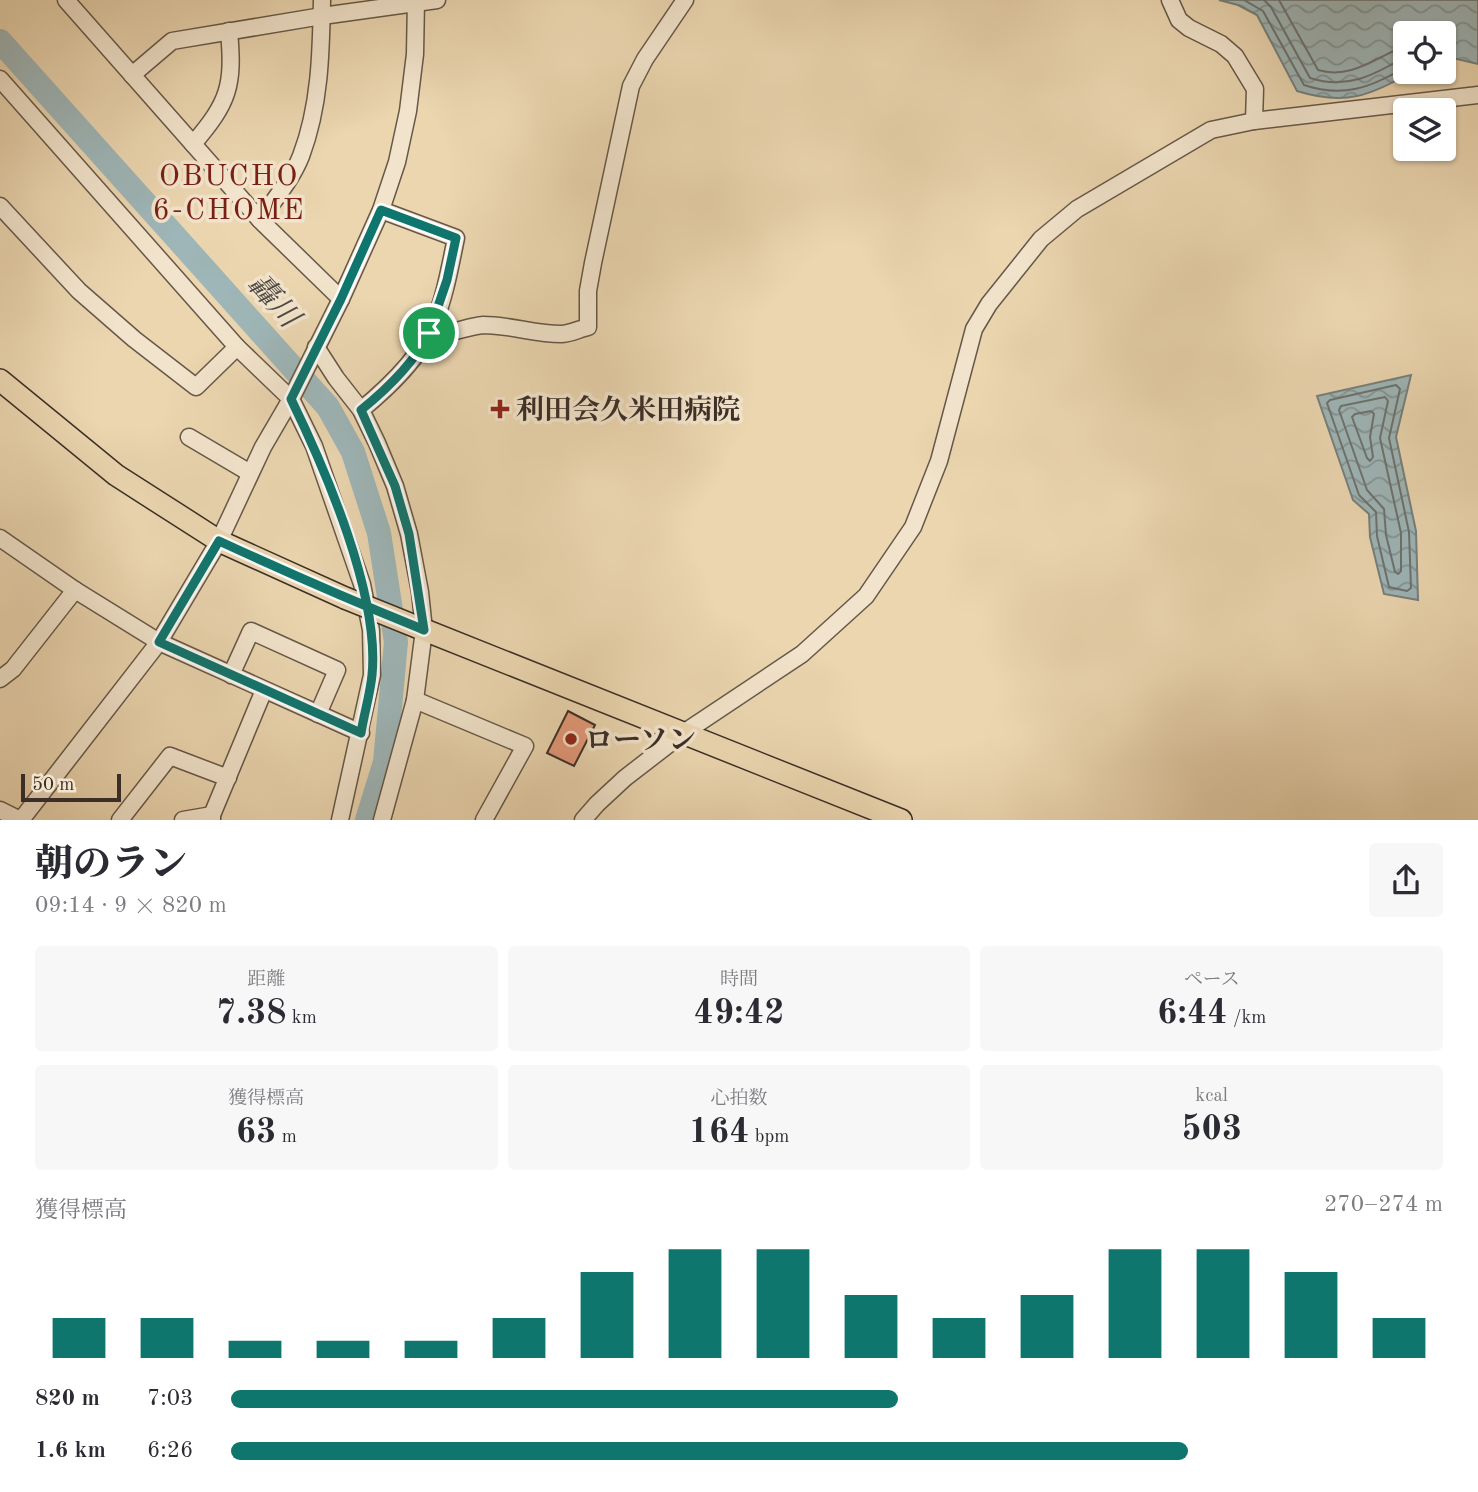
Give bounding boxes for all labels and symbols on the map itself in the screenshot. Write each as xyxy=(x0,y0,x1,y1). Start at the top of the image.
district label: OBUCHO 6-CHOME xyxy=(152,162,306,226)
water label: 轟川 xyxy=(241,267,308,336)
pin xyxy=(399,303,459,363)
place label: 利田会久米田病院 xyxy=(516,394,740,426)
marker: 利田会久米田病院 xyxy=(490,399,510,419)
place label: ローソン xyxy=(585,728,696,756)
marker: ローソン xyxy=(563,731,579,747)
scale bar xyxy=(21,771,121,803)

